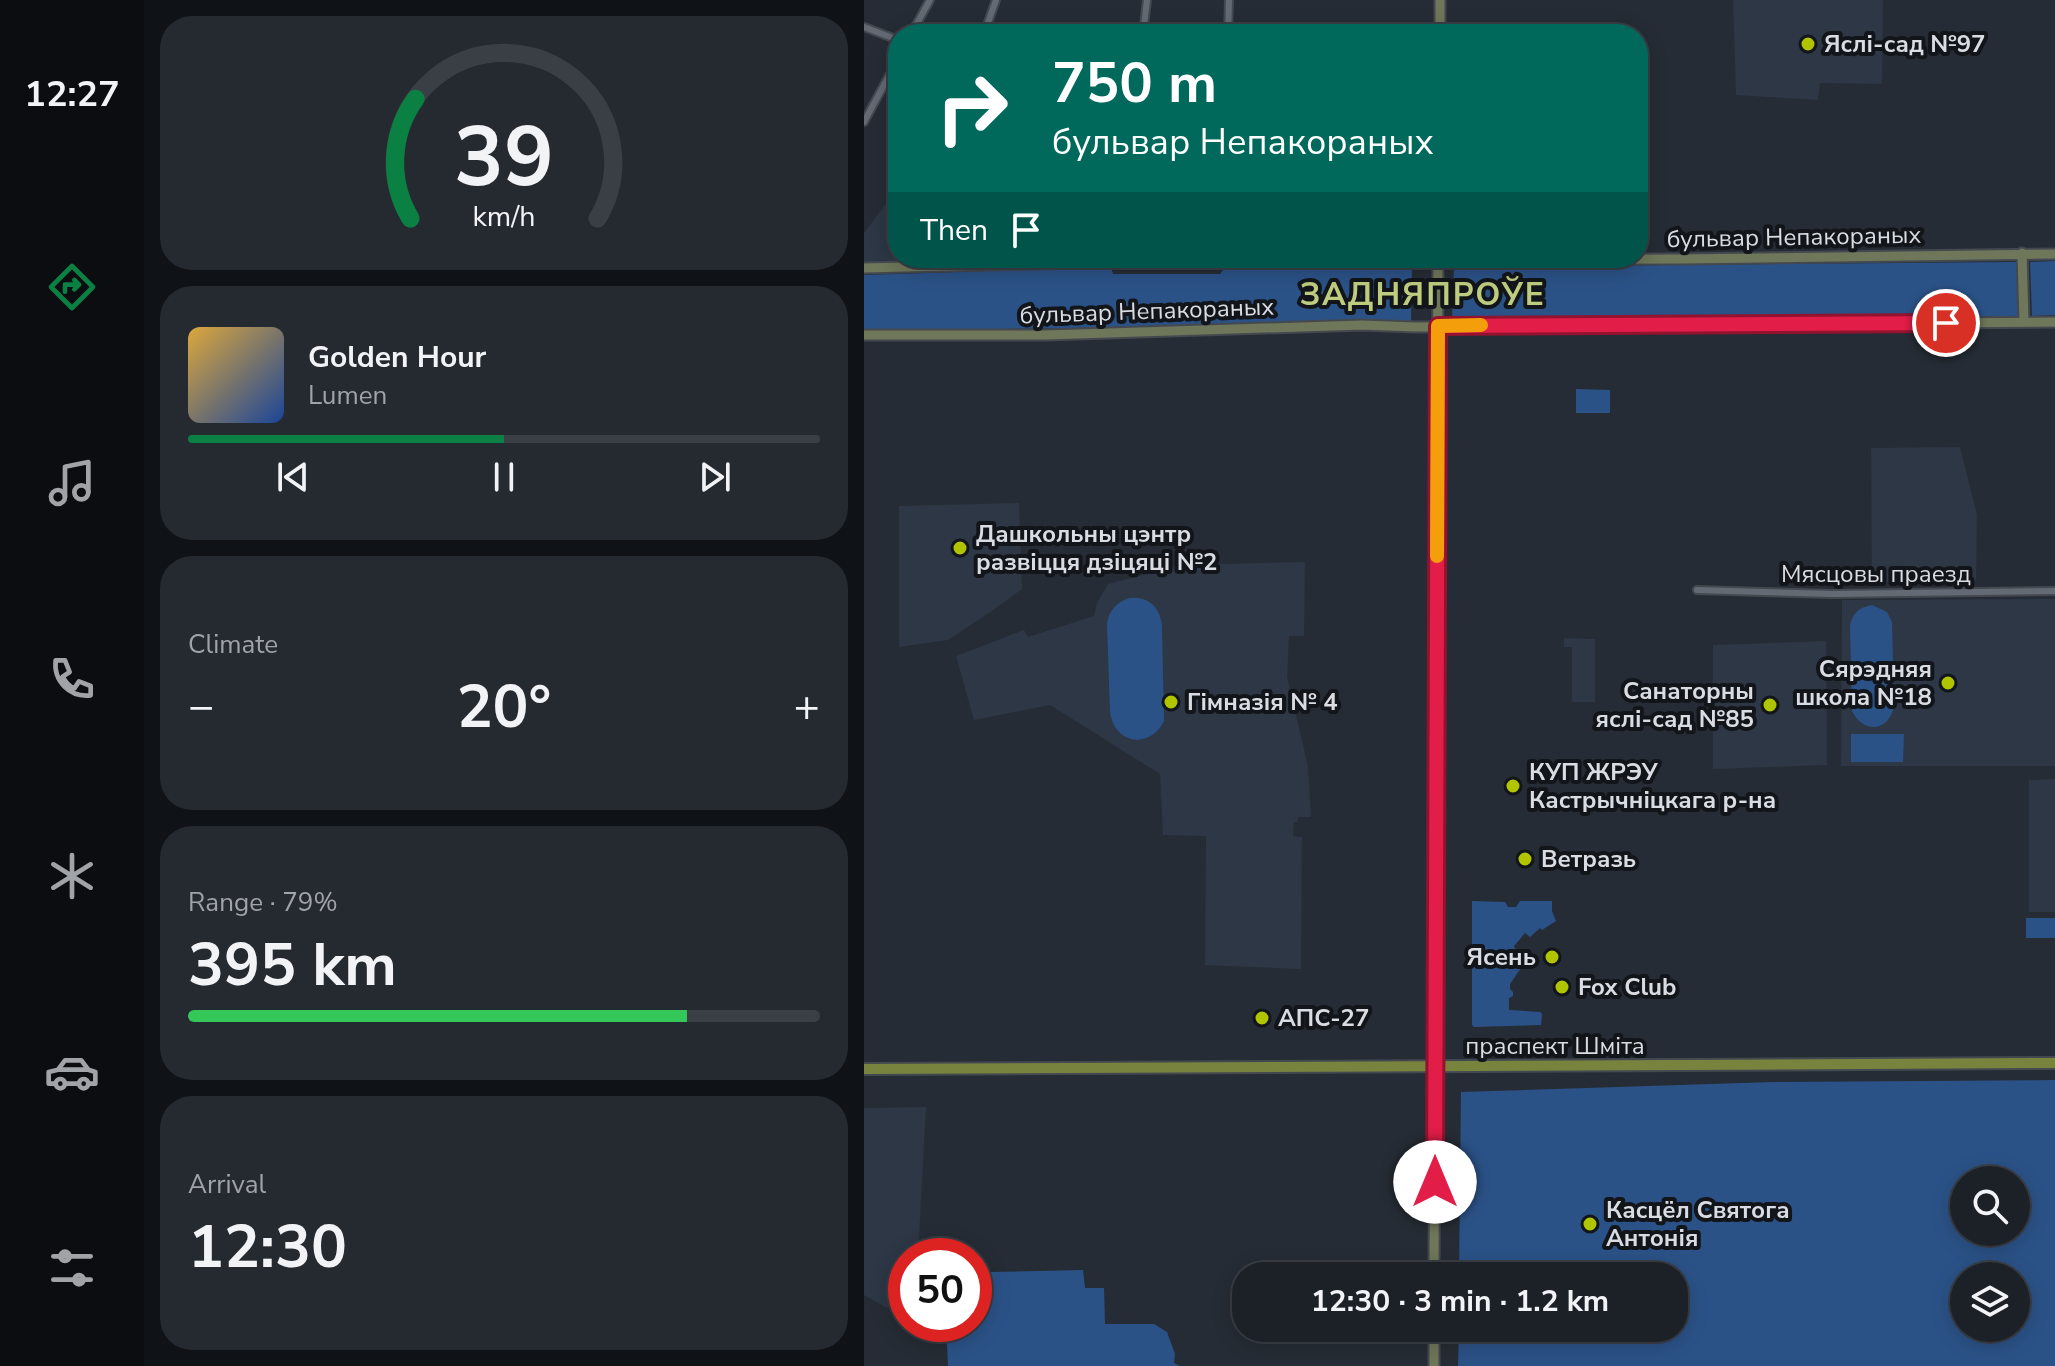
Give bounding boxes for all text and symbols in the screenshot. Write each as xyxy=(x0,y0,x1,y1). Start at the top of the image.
place label: Яслі-сад №97 xyxy=(1824,28,1985,60)
marker: Яслі-сад №97 xyxy=(1799,35,1817,53)
text: 750 m xyxy=(1052,45,1217,122)
icon: right xyxy=(920,56,1024,160)
text: 12:27 xyxy=(24,70,120,119)
text: 39 xyxy=(454,101,554,214)
text: бульвар Непакораных xyxy=(1052,118,1434,167)
text: km/h xyxy=(473,197,535,236)
icon: arrive xyxy=(1004,208,1048,252)
text: Then xyxy=(920,210,988,251)
street label: бульвар Непакораных xyxy=(1667,219,1922,255)
icon: directions xyxy=(44,259,100,315)
district label: ЗАДНЯПРОЎЕ xyxy=(1300,273,1546,316)
pin xyxy=(1912,289,1980,357)
street label: бульвар Непакораных xyxy=(1019,291,1275,331)
icon: arrive xyxy=(1924,301,1968,345)
text: Golden Hour xyxy=(308,337,486,378)
text: Lumen xyxy=(308,378,387,413)
icon: music xyxy=(44,455,100,511)
icon: previous xyxy=(271,455,315,499)
icon: pause xyxy=(482,455,526,499)
icon: next xyxy=(693,455,737,499)
place label: Дашкольны цэнтр развіцця дзіцяці №2 xyxy=(976,518,1218,578)
marker: Дашкольны цэнтр развіцця дзіцяці №2 xyxy=(951,539,969,557)
street label: Мясцовы праезд xyxy=(1781,558,1971,590)
text: Climate xyxy=(188,627,278,662)
icon: phone xyxy=(44,651,100,707)
place label: Сярэдняя школа №18 xyxy=(1795,653,1932,713)
text: 20° xyxy=(457,666,551,748)
marker: Сярэдняя школа №18 xyxy=(1939,674,1957,692)
place label: Санаторны яслі-сад №85 xyxy=(1596,675,1754,735)
text: − xyxy=(188,677,214,737)
text: + xyxy=(794,677,820,737)
place label: Гімназія № 4 xyxy=(1187,686,1338,718)
marker: Гімназія № 4 xyxy=(1162,693,1180,711)
marker: Санаторны яслі-сад №85 xyxy=(1761,696,1779,714)
place label: КУП ЖРЭУ Кастрычніцкага р-на xyxy=(1529,756,1776,816)
marker: КУП ЖРЭУ Кастрычніцкага р-на xyxy=(1504,777,1522,795)
place label: Ветразь xyxy=(1541,843,1636,875)
icon: climate xyxy=(44,848,100,904)
marker: Ветразь xyxy=(1516,850,1534,868)
text: Range · 79% xyxy=(188,885,338,920)
text: 395 km xyxy=(188,924,397,1006)
place label: Ясень xyxy=(1467,941,1536,973)
marker: Ясень xyxy=(1543,948,1561,966)
place label: Fox Club xyxy=(1578,971,1676,1003)
marker: Fox Club xyxy=(1553,978,1571,996)
place label: АПС-27 xyxy=(1278,1002,1369,1034)
marker: АПС-27 xyxy=(1253,1009,1271,1027)
street label: праспект Шміта xyxy=(1465,1030,1645,1062)
icon: car xyxy=(44,1044,100,1100)
position arrow xyxy=(1393,1140,1477,1224)
map controls xyxy=(1950,1166,2030,1342)
button: search xyxy=(1950,1166,2030,1246)
text: Arrival xyxy=(188,1167,266,1202)
place label: Касцёл Святога Антонія xyxy=(1606,1194,1790,1254)
text: 12:30 xyxy=(188,1206,347,1288)
marker: Касцёл Святога Антонія xyxy=(1581,1215,1599,1233)
speed limit sign: 50 xyxy=(888,1238,992,1342)
icon: filters xyxy=(44,1240,100,1296)
button: layers xyxy=(1950,1262,2030,1342)
text: 12:30 · 3 min · 1.2 km xyxy=(1311,1281,1609,1322)

